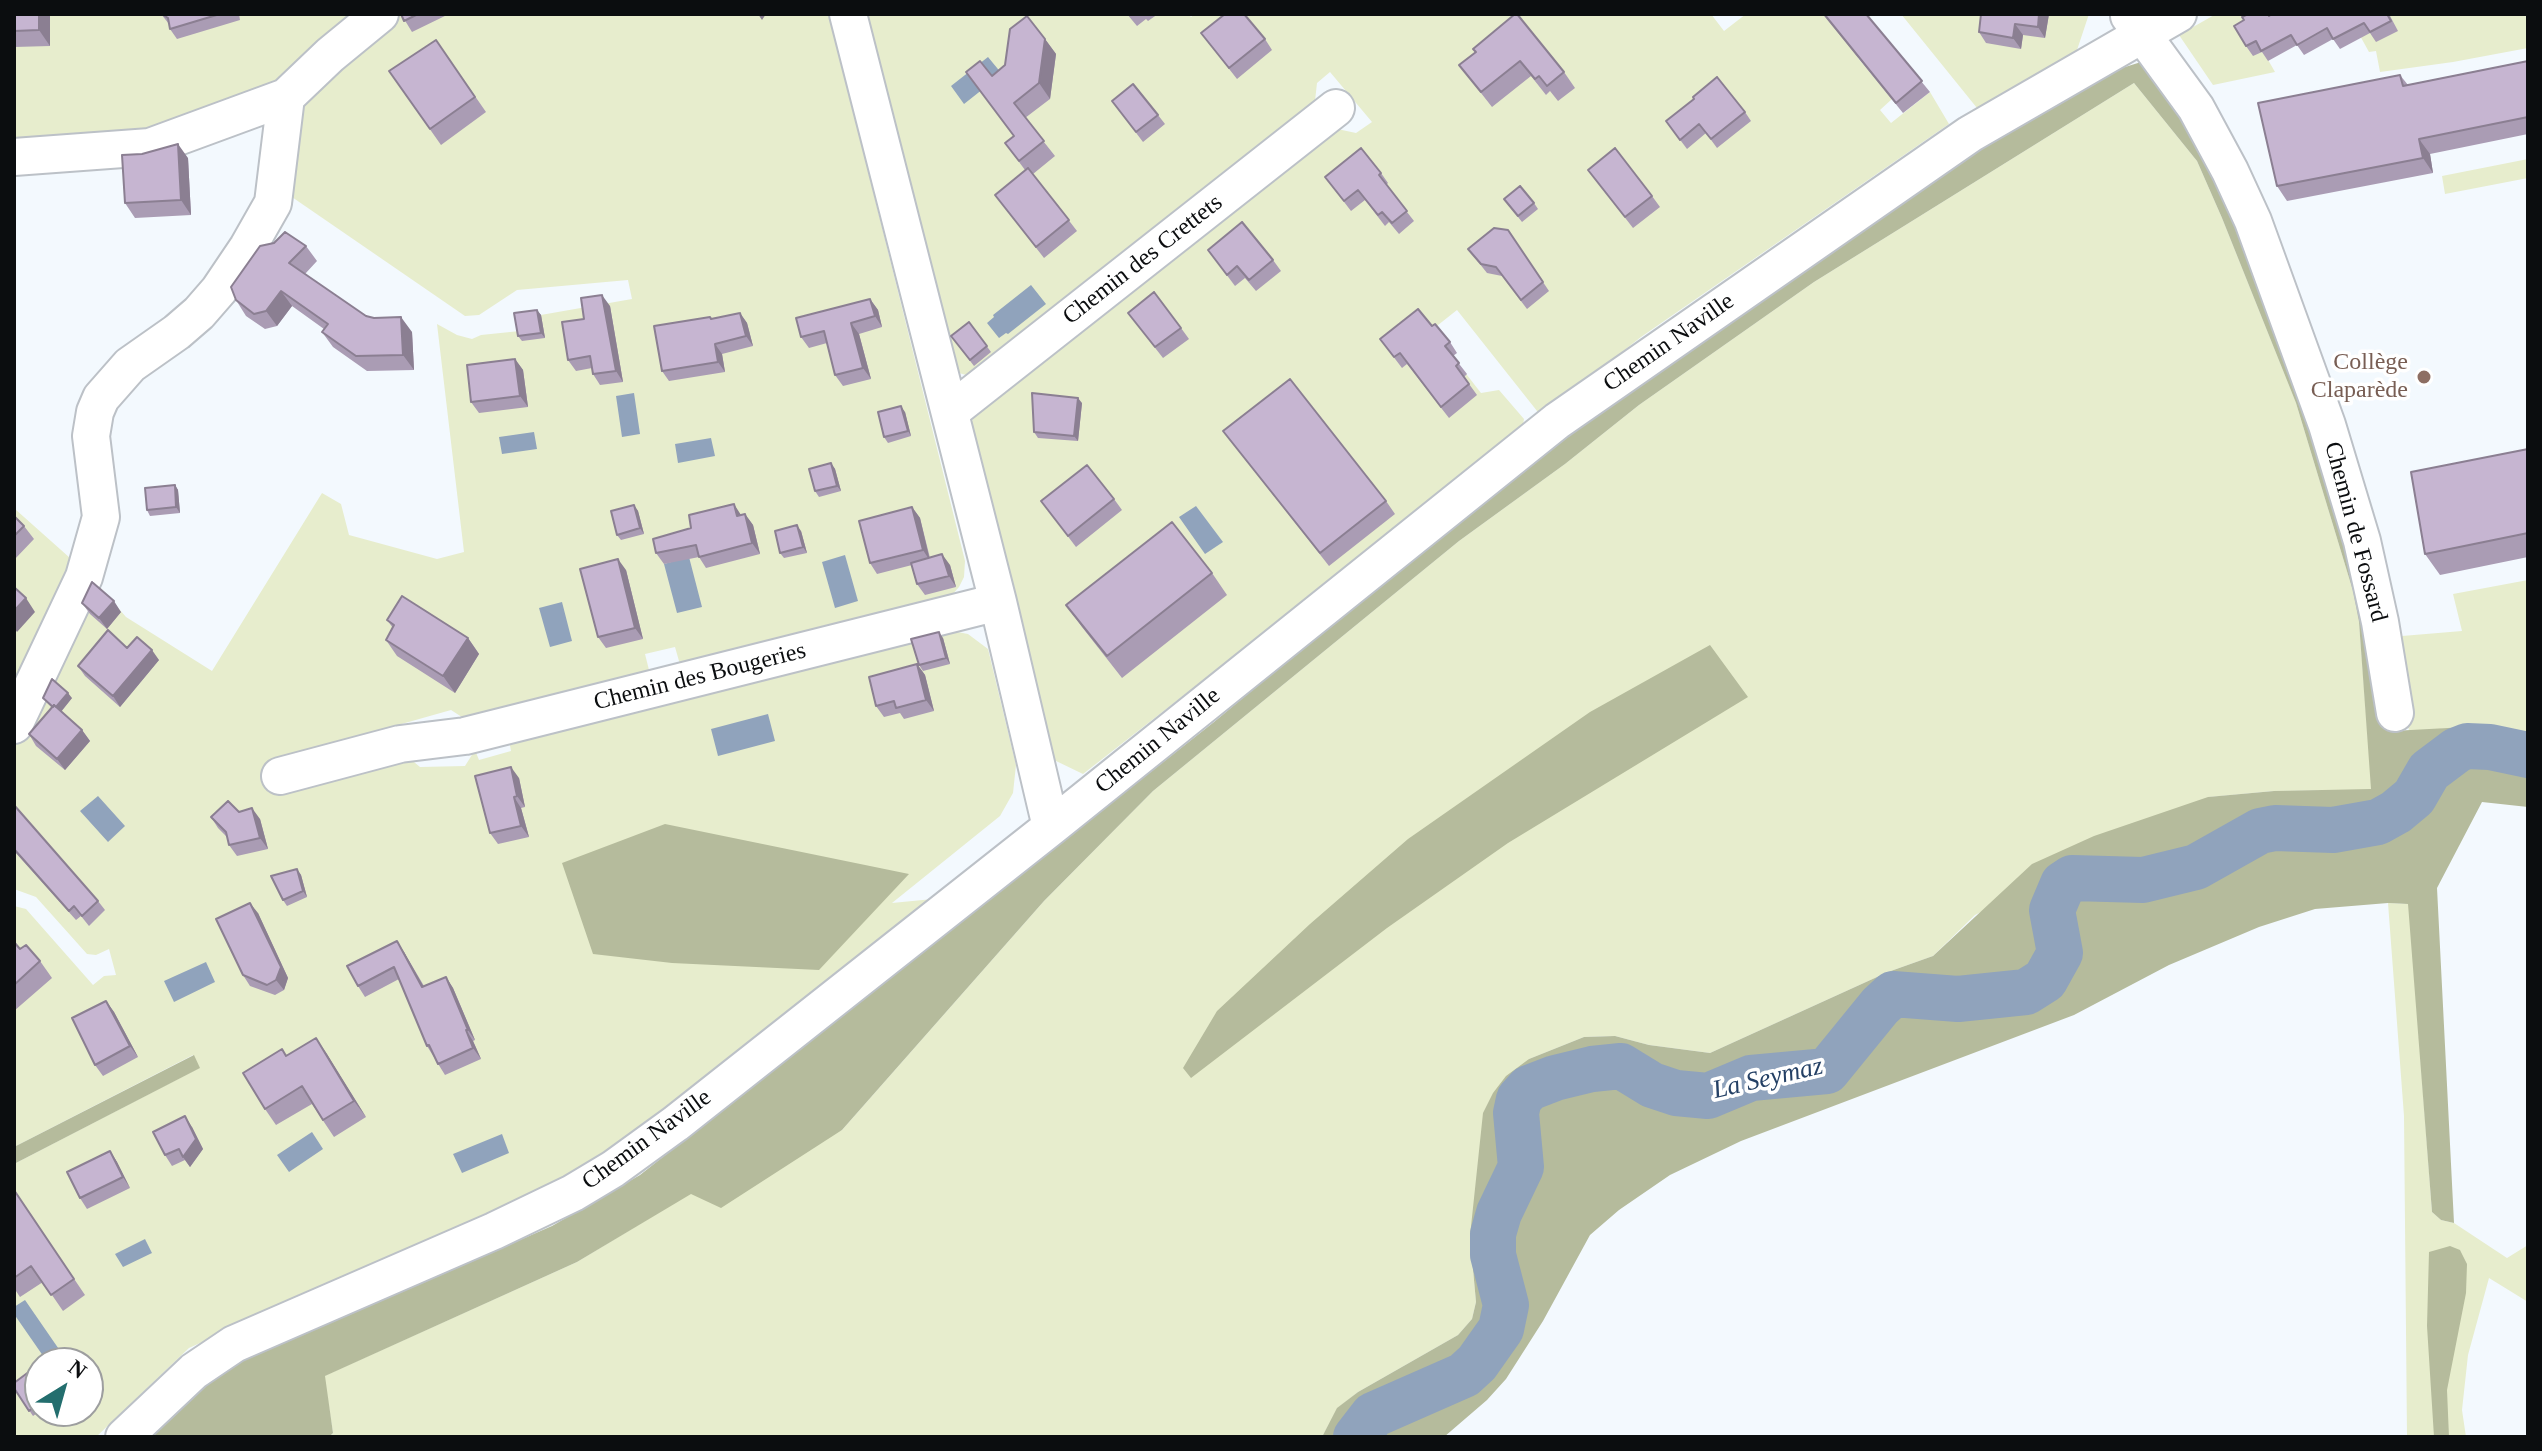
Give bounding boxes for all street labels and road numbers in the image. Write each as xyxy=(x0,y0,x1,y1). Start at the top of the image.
street label: Chemin des Crettets xyxy=(1057,189,1229,331)
street label: Chemin Naville xyxy=(1598,287,1740,399)
street label: Chemin de Fossard xyxy=(2317,439,2393,625)
street label: Chemin des Bougeries xyxy=(591,637,809,717)
street label: Chemin Naville xyxy=(1090,682,1226,800)
street label: Chemin Naville xyxy=(577,1083,717,1197)

